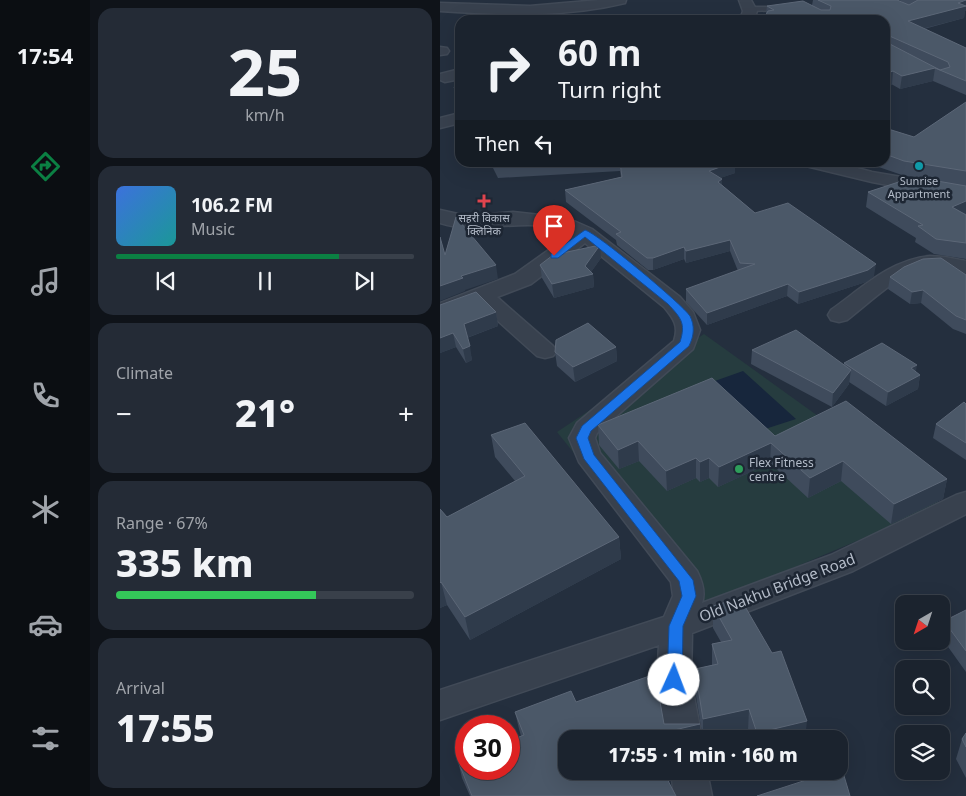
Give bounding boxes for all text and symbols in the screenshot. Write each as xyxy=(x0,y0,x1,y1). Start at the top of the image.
text: 25 xyxy=(228,27,302,115)
text: 60 m xyxy=(558,29,641,76)
icon: right xyxy=(475,35,540,100)
text: 17:54 xyxy=(17,40,73,70)
text: Turn right xyxy=(558,74,661,104)
text: km/h xyxy=(245,104,285,126)
icon: left xyxy=(530,130,558,158)
text: Then xyxy=(475,131,520,157)
icon: directions xyxy=(28,149,63,184)
marker: Sunrise Appartment xyxy=(913,160,925,172)
place label: Sunrise Appartment xyxy=(888,173,950,201)
text: 106.2 FM xyxy=(191,192,273,218)
marker: सहरी विकास क्लिनिक xyxy=(477,194,491,208)
pin xyxy=(533,205,575,256)
place label: सहरी विकास क्लिनिक xyxy=(458,210,510,238)
icon: arrive xyxy=(540,212,568,240)
text: Music xyxy=(191,218,235,240)
icon: music xyxy=(28,264,63,299)
icon: previous xyxy=(152,267,180,295)
icon: pause xyxy=(251,267,279,295)
icon: next xyxy=(350,267,378,295)
text: Climate xyxy=(116,362,173,384)
icon: phone xyxy=(28,378,63,413)
text: 21° xyxy=(235,386,295,438)
text: − xyxy=(116,394,132,432)
text: + xyxy=(398,394,414,432)
place label: Flex Fitness centre xyxy=(749,454,814,485)
marker: Flex Fitness centre xyxy=(733,463,745,475)
icon: climate xyxy=(28,492,63,527)
text: Range · 67% xyxy=(116,512,208,534)
text: 335 km xyxy=(116,536,254,588)
street label: Old Nakhu Bridge Road xyxy=(696,548,858,626)
north arrow xyxy=(895,595,950,650)
map controls xyxy=(895,595,950,780)
icon: car xyxy=(28,607,63,642)
position arrow xyxy=(647,653,699,705)
button: search xyxy=(895,660,950,715)
text: Arrival xyxy=(116,677,165,699)
text: 17:55 xyxy=(116,701,215,753)
speed limit sign: 30 xyxy=(455,715,520,780)
icon: filters xyxy=(28,721,63,756)
button: layers xyxy=(895,725,950,780)
text: 17:55 · 1 min · 160 m xyxy=(608,742,798,768)

